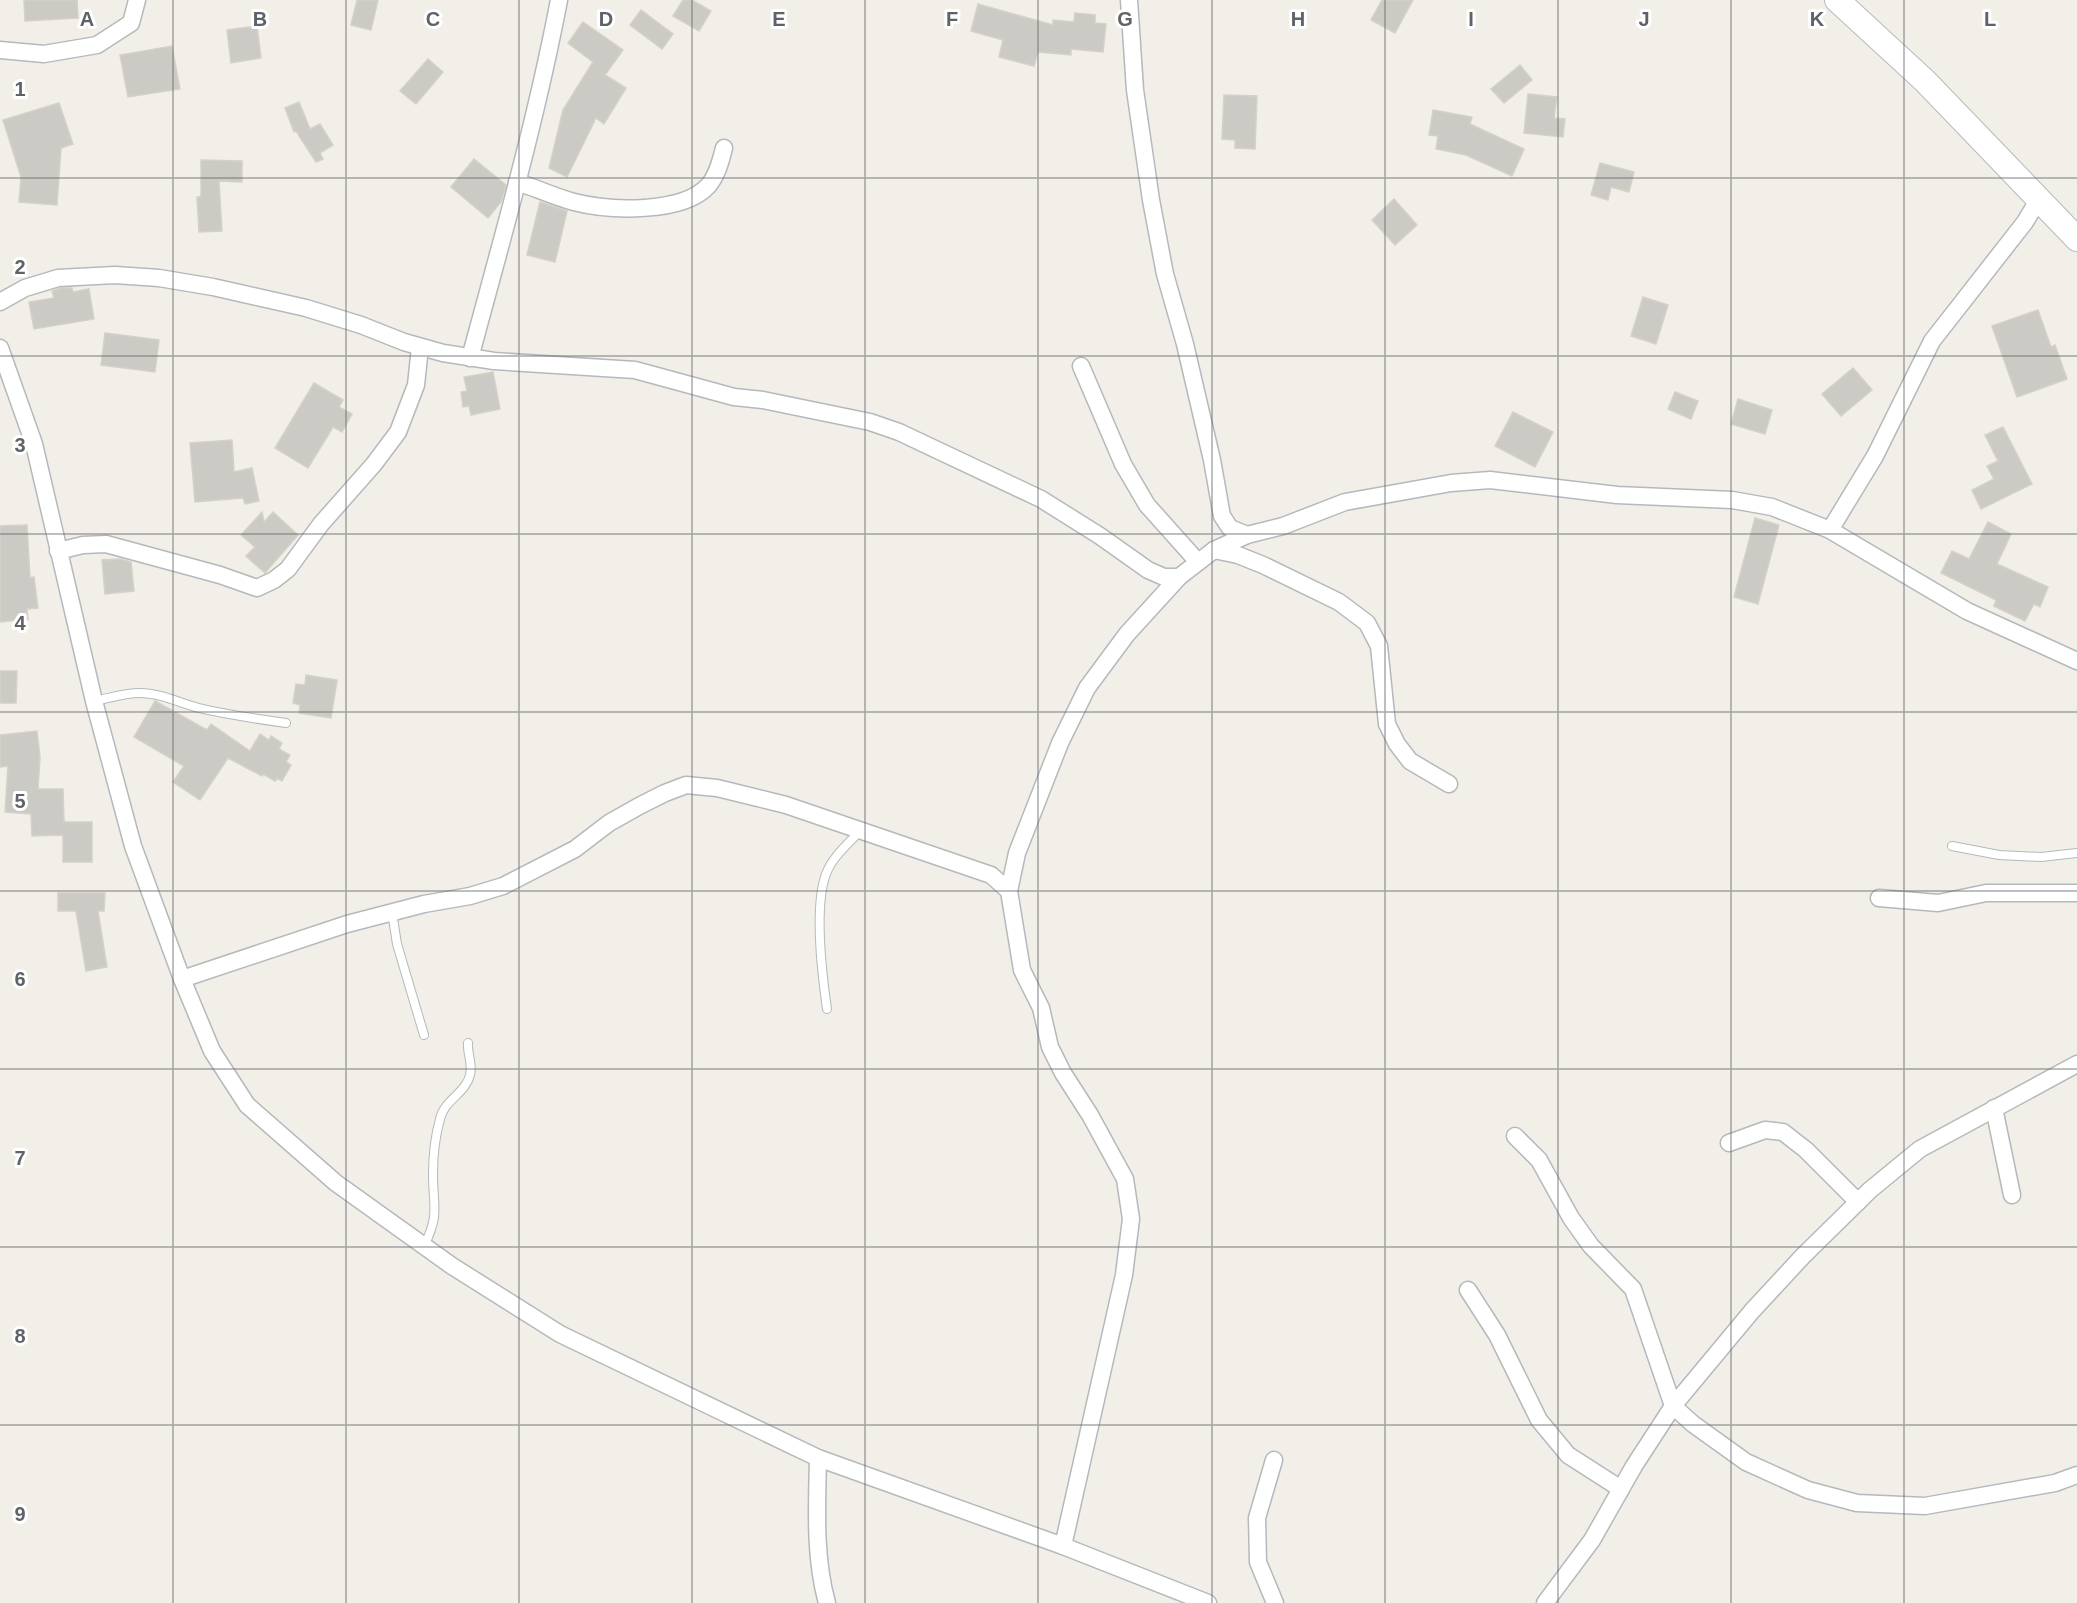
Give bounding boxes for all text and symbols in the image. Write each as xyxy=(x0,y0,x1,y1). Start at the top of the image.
text: A xyxy=(80,8,94,30)
text: B xyxy=(253,8,267,30)
text: C xyxy=(426,8,440,30)
text: D xyxy=(599,8,613,30)
text: E xyxy=(772,8,786,30)
text: F xyxy=(946,8,958,30)
text: G xyxy=(1117,8,1133,30)
text: H xyxy=(1291,8,1305,30)
text: I xyxy=(1468,8,1474,30)
text: J xyxy=(1638,8,1650,30)
text: K xyxy=(1810,8,1825,30)
text: L xyxy=(1984,8,1996,30)
text: 1 xyxy=(14,78,26,100)
text: 2 xyxy=(14,256,26,278)
text: 3 xyxy=(14,434,26,456)
text: 4 xyxy=(14,612,26,634)
text: 5 xyxy=(14,790,26,812)
text: 6 xyxy=(14,968,26,990)
text: 7 xyxy=(14,1147,26,1169)
text: 8 xyxy=(14,1325,26,1347)
text: 9 xyxy=(14,1503,26,1525)

